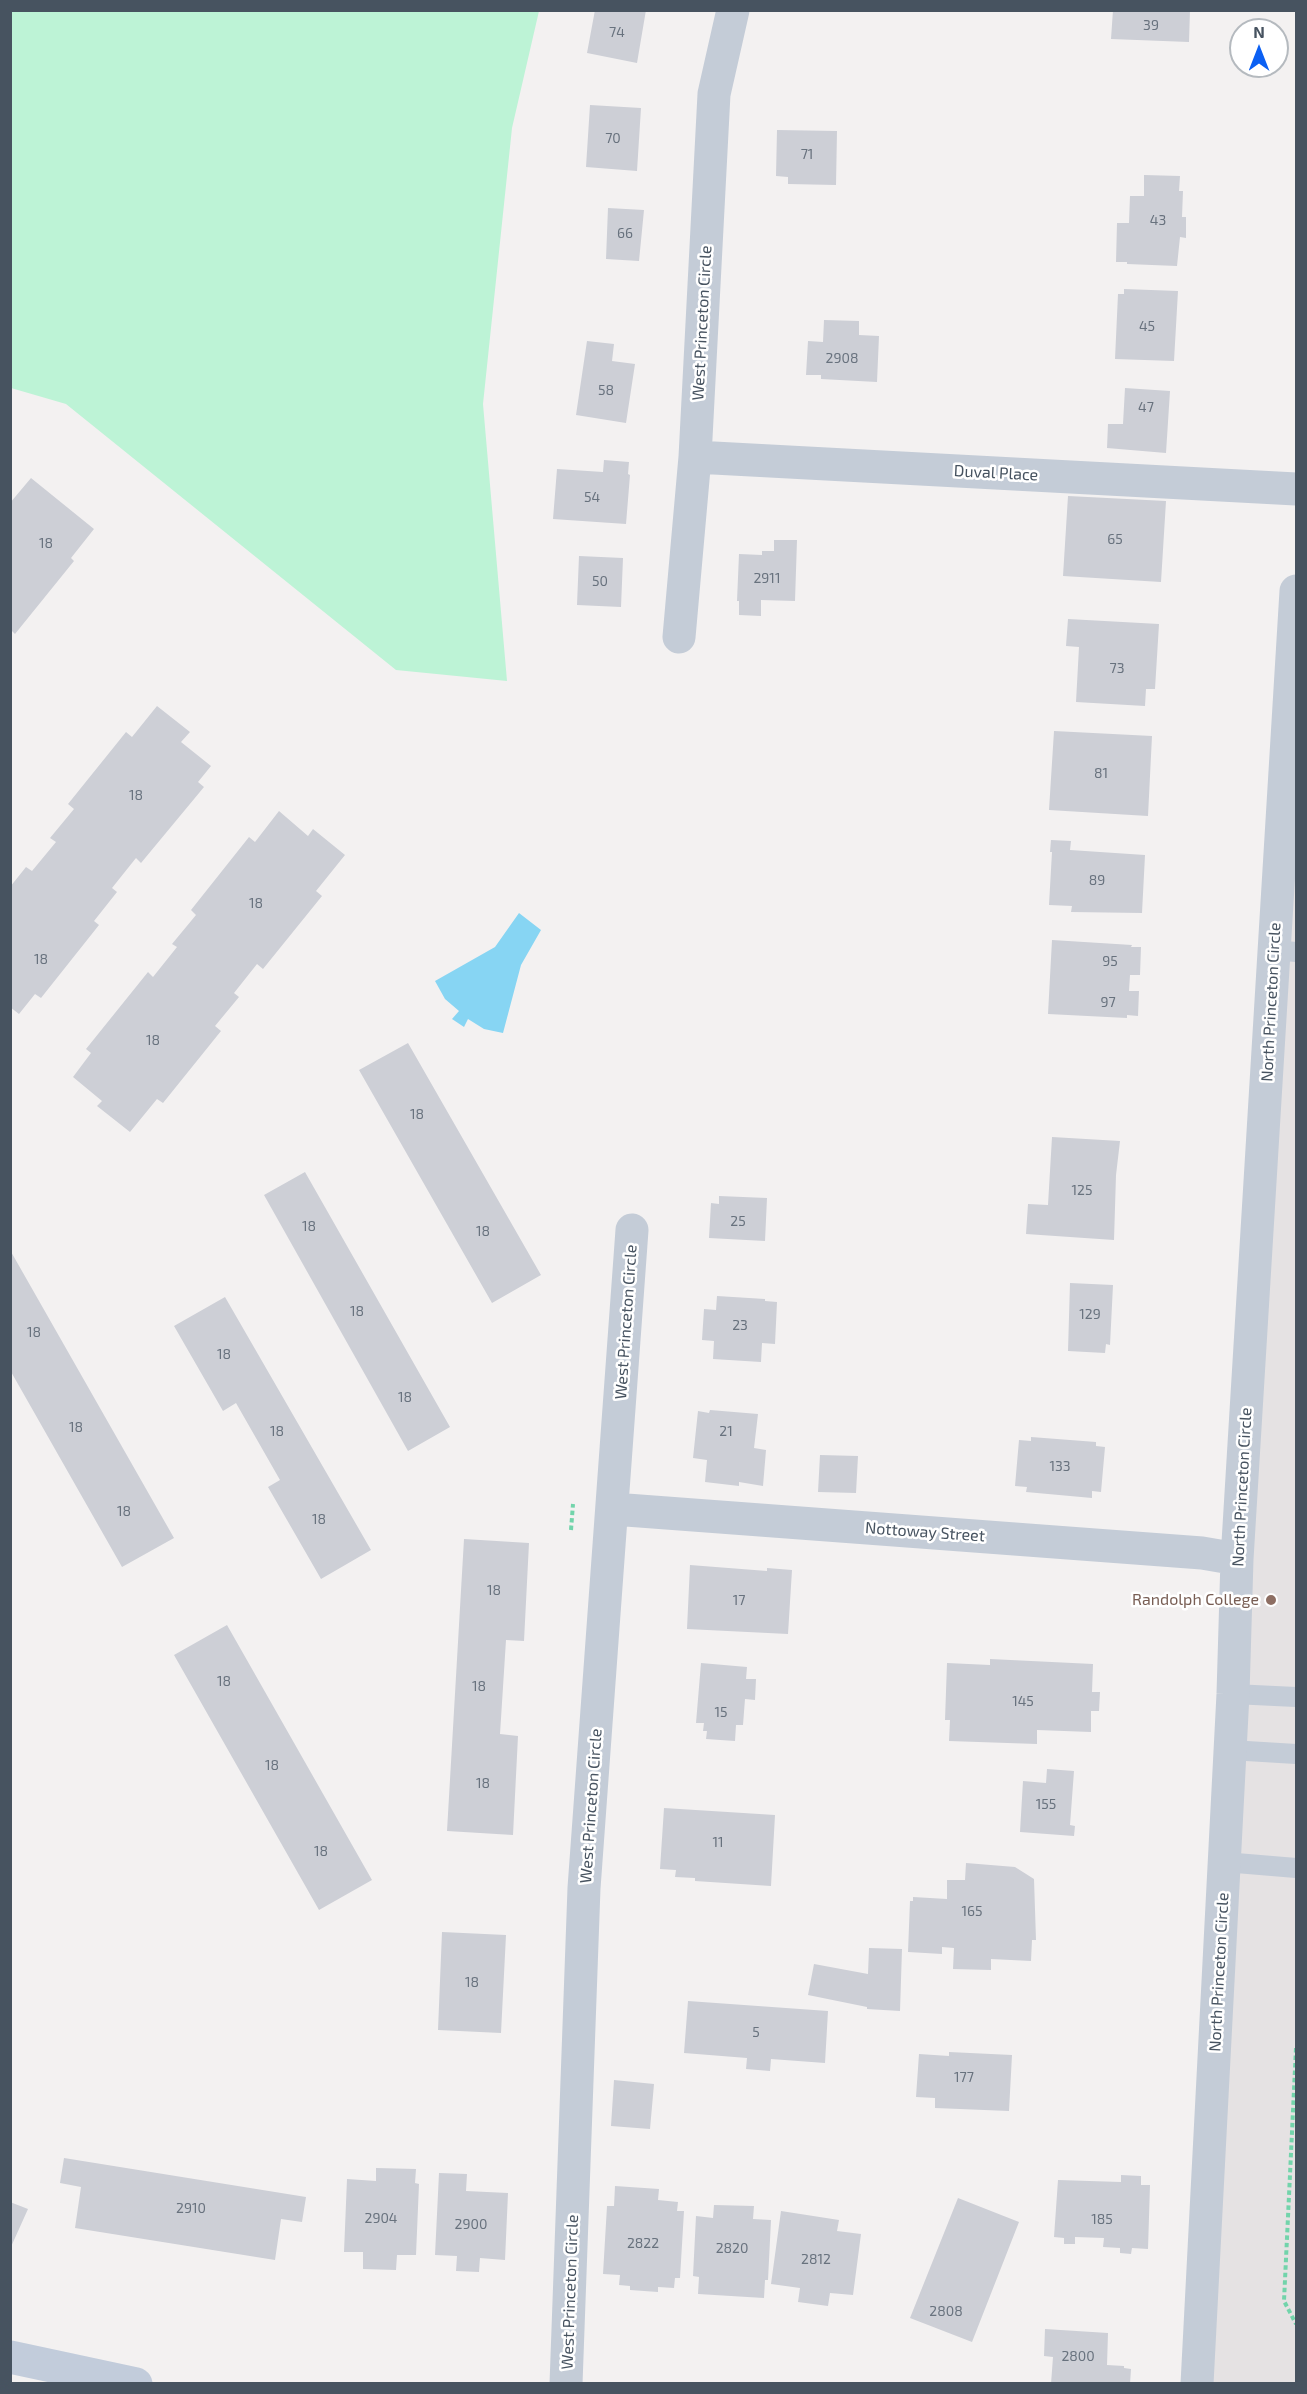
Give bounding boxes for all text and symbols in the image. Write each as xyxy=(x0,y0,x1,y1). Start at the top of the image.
house number: 39 xyxy=(1143,17,1159,33)
north arrow xyxy=(1229,18,1289,78)
text: N xyxy=(1253,22,1265,41)
house number: 74 xyxy=(609,24,625,40)
house number: 70 xyxy=(605,130,621,146)
house number: 71 xyxy=(801,146,813,162)
house number: 43 xyxy=(1150,212,1166,228)
house number: 66 xyxy=(617,225,633,241)
street label: West Princeton Circle xyxy=(688,245,716,401)
house number: 45 xyxy=(1139,318,1155,334)
house number: 2908 xyxy=(826,350,858,366)
house number: 58 xyxy=(598,382,614,398)
house number: 47 xyxy=(1138,399,1154,415)
street label: Duval Place xyxy=(953,461,1039,485)
house number: 54 xyxy=(584,489,600,505)
house number: 65 xyxy=(1107,531,1123,547)
house number: 18 xyxy=(39,535,53,551)
house number: 2911 xyxy=(753,570,781,586)
house number: 50 xyxy=(592,573,608,589)
house number: 73 xyxy=(1110,660,1124,676)
house number: 81 xyxy=(1094,765,1108,781)
house number: 18 xyxy=(129,787,143,803)
house number: 89 xyxy=(1089,872,1105,888)
house number: 18 xyxy=(249,895,263,911)
street label: North Princeton Circle xyxy=(1257,922,1285,1082)
house number: 18 xyxy=(34,951,48,967)
house number: 95 xyxy=(1102,953,1118,969)
house number: 97 xyxy=(1100,994,1116,1010)
house number: 18 xyxy=(146,1032,160,1048)
house number: 18 xyxy=(410,1106,424,1122)
house number: 125 xyxy=(1072,1182,1092,1198)
house number: 25 xyxy=(730,1213,746,1229)
house number: 18 xyxy=(302,1218,316,1234)
house number: 18 xyxy=(476,1223,490,1239)
street label: West Princeton Circle xyxy=(611,1244,641,1400)
house number: 18 xyxy=(350,1303,364,1319)
house number: 129 xyxy=(1079,1306,1101,1322)
house number: 23 xyxy=(732,1317,748,1333)
house number: 18 xyxy=(27,1324,41,1340)
house number: 18 xyxy=(217,1346,231,1362)
house number: 18 xyxy=(398,1389,412,1405)
street label: North Princeton Circle xyxy=(1228,1407,1256,1567)
house number: 18 xyxy=(69,1419,83,1435)
house number: 18 xyxy=(270,1423,284,1439)
house number: 21 xyxy=(719,1423,733,1439)
house number: 133 xyxy=(1049,1458,1071,1474)
house number: 18 xyxy=(117,1503,131,1519)
house number: 18 xyxy=(312,1511,326,1527)
street label: Nottoway Street xyxy=(864,1518,986,1546)
house number: 18 xyxy=(487,1582,501,1598)
place label: Randolph College xyxy=(1132,1590,1259,1610)
house number: 17 xyxy=(733,1592,745,1608)
marker: Randolph College xyxy=(1264,1593,1278,1607)
house number: 18 xyxy=(217,1673,231,1689)
house number: 18 xyxy=(472,1678,486,1694)
house number: 145 xyxy=(1012,1693,1034,1709)
house number: 15 xyxy=(714,1704,728,1720)
street label: West Princeton Circle xyxy=(576,1728,606,1884)
house number: 18 xyxy=(265,1757,279,1773)
house number: 18 xyxy=(476,1775,490,1791)
house number: 155 xyxy=(1036,1796,1056,1812)
house number: 11 xyxy=(712,1834,724,1850)
house number: 18 xyxy=(314,1843,328,1859)
street label: North Princeton Circle xyxy=(1205,1892,1233,2052)
house number: 165 xyxy=(961,1903,983,1919)
house number: 18 xyxy=(465,1974,479,1990)
house number: 5 xyxy=(752,2024,760,2040)
house number: 177 xyxy=(954,2069,974,2085)
house number: 2910 xyxy=(176,2200,206,2216)
house number: 2904 xyxy=(365,2210,397,2226)
house number: 185 xyxy=(1091,2211,1113,2227)
street label: West Princeton Circle xyxy=(558,2214,582,2370)
house number: 2900 xyxy=(455,2216,487,2232)
house number: 2822 xyxy=(627,2235,659,2251)
house number: 2820 xyxy=(716,2240,748,2256)
house number: 2812 xyxy=(801,2251,831,2267)
house number: 2808 xyxy=(929,2303,963,2319)
house number: 2800 xyxy=(1061,2348,1095,2364)

